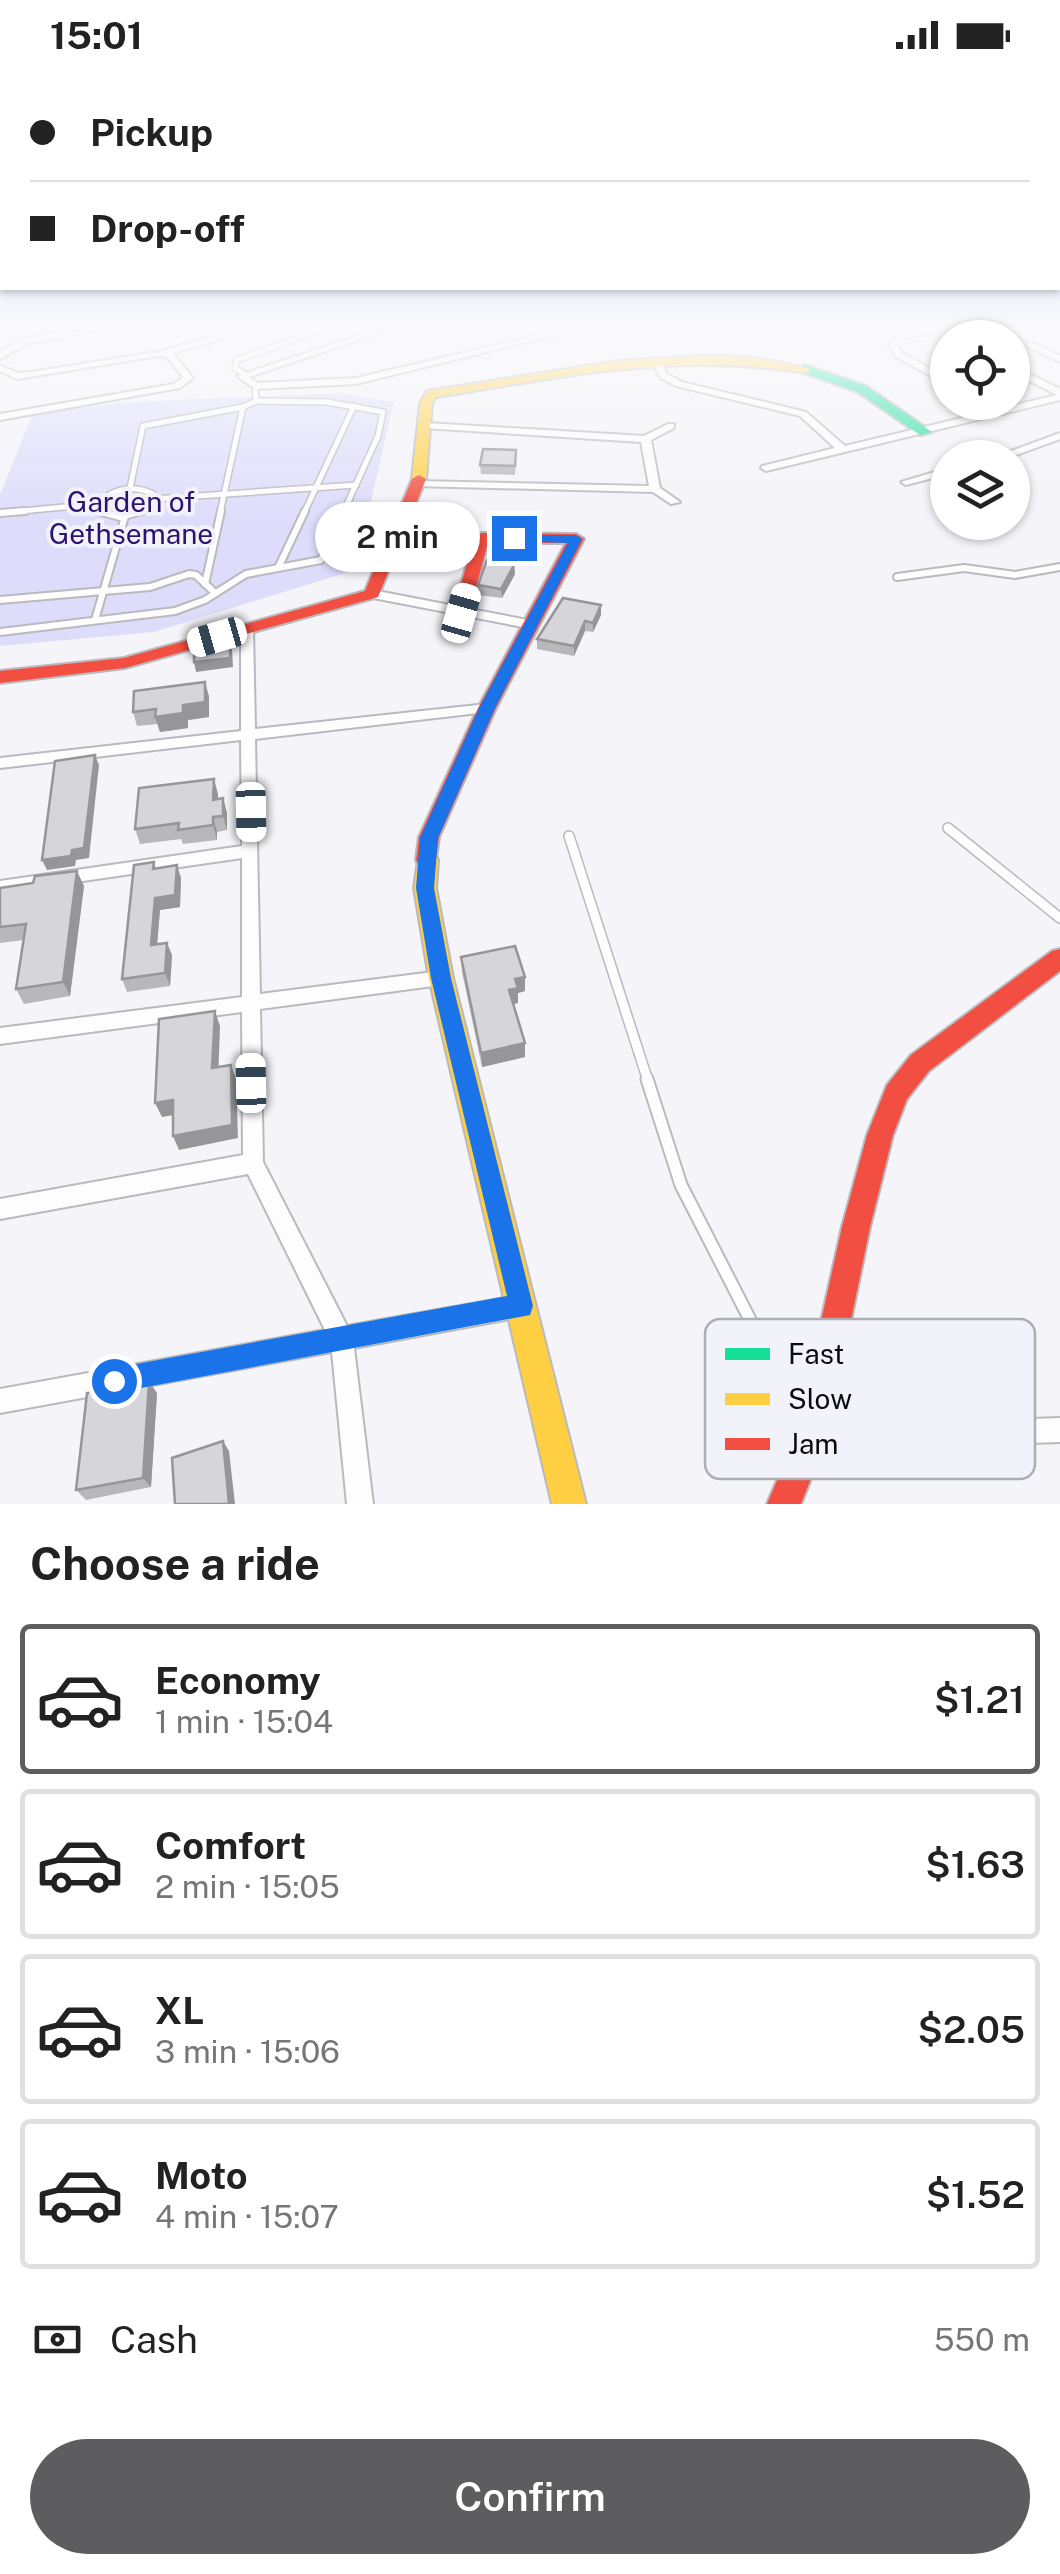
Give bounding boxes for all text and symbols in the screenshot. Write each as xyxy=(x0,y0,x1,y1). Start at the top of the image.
text: 15:01 xyxy=(50,13,143,58)
text: Pickup xyxy=(90,110,213,155)
text: Drop-off xyxy=(90,206,245,251)
map controls xyxy=(930,320,1030,540)
button: locate xyxy=(930,320,1030,420)
button: layers xyxy=(930,440,1030,540)
park label: Garden of Gethsemane xyxy=(49,485,213,550)
callout: 2 min xyxy=(314,503,479,573)
route end xyxy=(492,516,537,561)
text: 2 min xyxy=(356,518,439,555)
car xyxy=(438,580,484,646)
car xyxy=(184,614,250,660)
car xyxy=(235,782,267,842)
car xyxy=(235,1053,267,1113)
legend xyxy=(705,1319,1035,1479)
text: Fast xyxy=(788,1337,844,1370)
route start xyxy=(92,1359,137,1404)
text: Slow xyxy=(788,1382,852,1415)
text: Jam xyxy=(788,1427,839,1460)
text: Choose a ride xyxy=(30,1537,320,1590)
icon: car xyxy=(35,1654,125,1744)
text: Economy xyxy=(155,1658,321,1703)
text: $1.21 xyxy=(934,1677,1025,1722)
text: 1 min · 15:04 xyxy=(155,1703,333,1740)
icon: car xyxy=(35,1819,125,1909)
text: Comfort xyxy=(155,1823,306,1868)
text: $1.63 xyxy=(925,1842,1025,1887)
text: 2 min · 15:05 xyxy=(155,1868,340,1905)
icon: car xyxy=(35,1984,125,2074)
text: XL xyxy=(155,1988,204,2033)
text: $2.05 xyxy=(918,2007,1025,2052)
text: 3 min · 15:06 xyxy=(155,2033,340,2070)
icon: car xyxy=(35,2149,125,2239)
text: Moto xyxy=(155,2153,248,2198)
text: $1.52 xyxy=(926,2172,1025,2217)
text: 4 min · 15:07 xyxy=(155,2198,339,2235)
icon: cash xyxy=(30,2312,85,2367)
text: Cash xyxy=(110,2317,198,2362)
text: 550 m xyxy=(934,2321,1030,2358)
button: Confirm xyxy=(30,2439,1030,2554)

